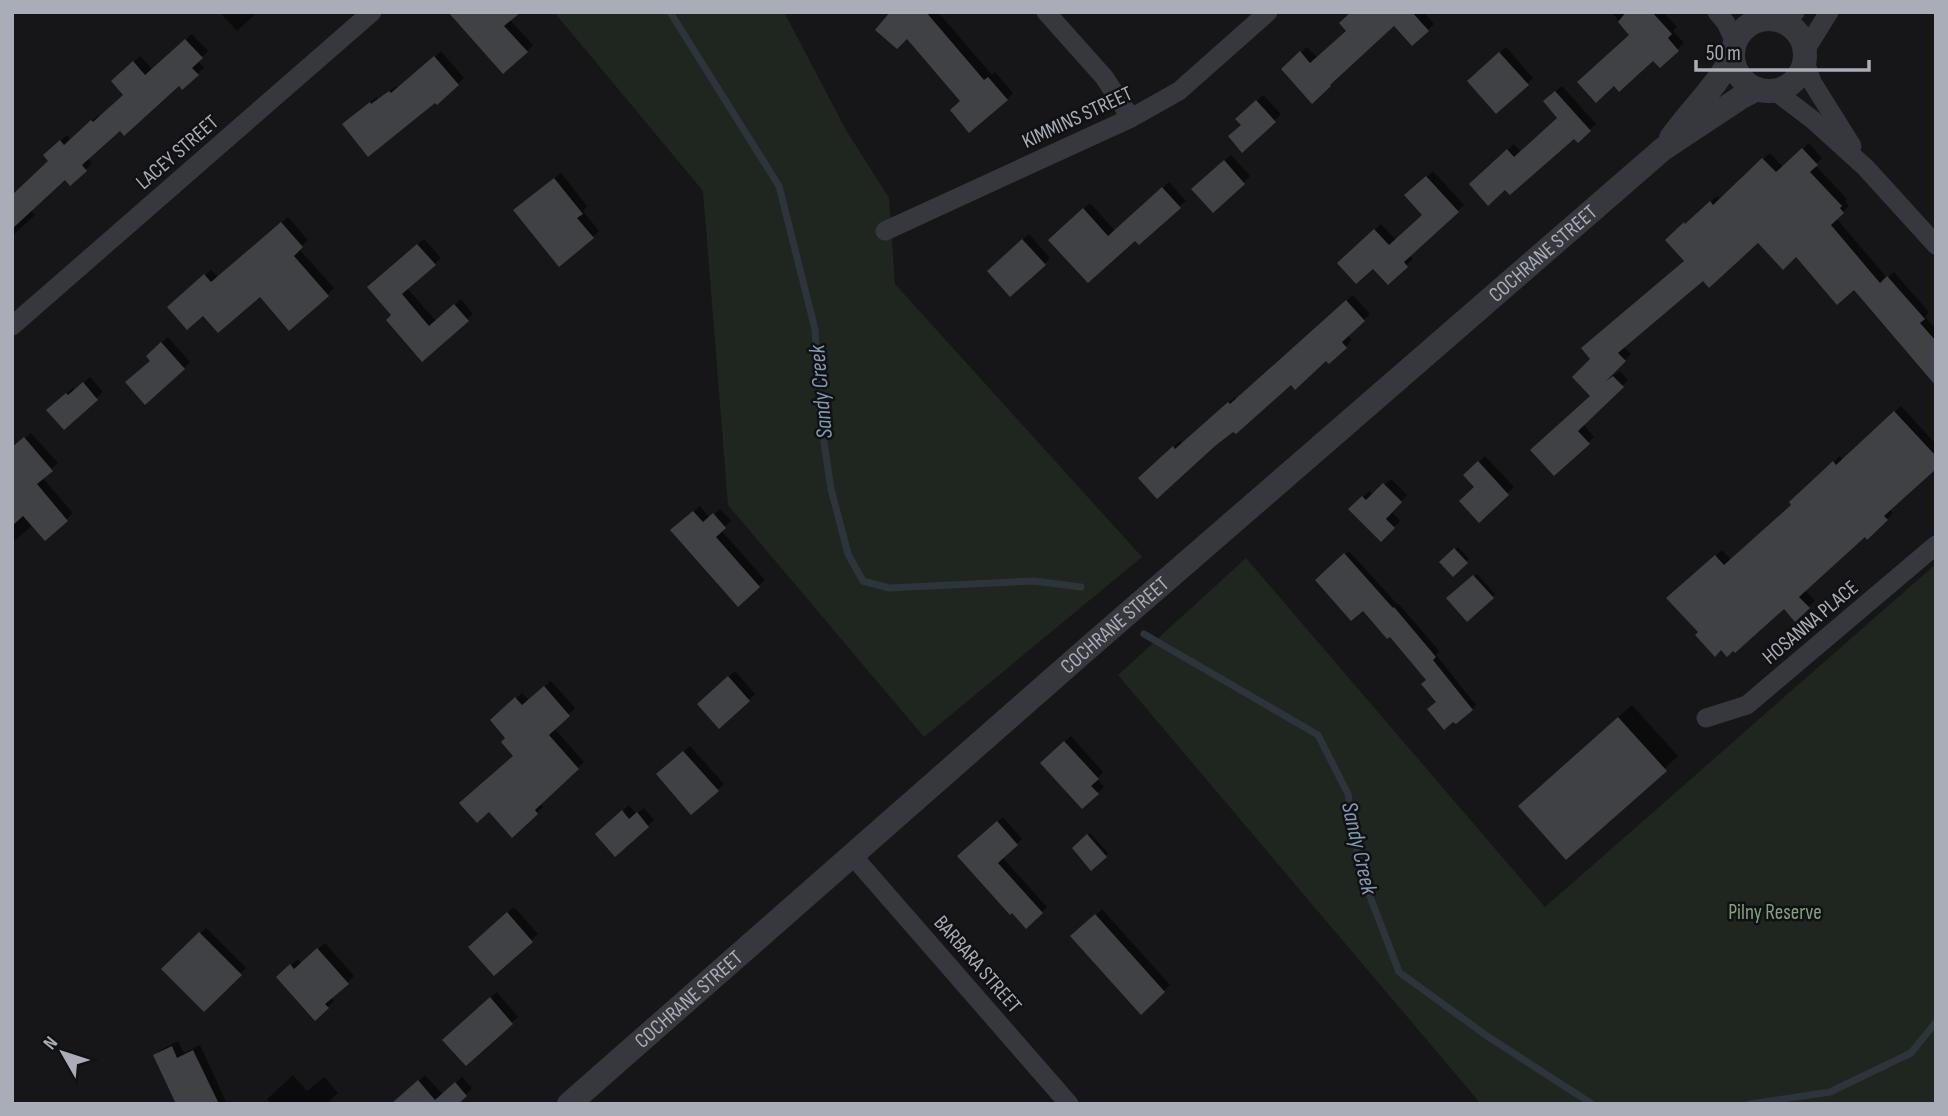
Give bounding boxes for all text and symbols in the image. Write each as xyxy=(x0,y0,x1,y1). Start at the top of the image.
scale bar xyxy=(1696,28,1869,72)
text: 50 m xyxy=(1706,41,1741,66)
street label: KIMMINS STREET xyxy=(1018,81,1137,154)
street label: LACEY STREET xyxy=(131,110,224,195)
street label: COCHRANE STREET xyxy=(1484,200,1603,308)
water label: Sandy Creek xyxy=(803,343,839,440)
street label: COCHRANE STREET xyxy=(1056,571,1175,679)
street label: HOSANNA PLACE xyxy=(1757,575,1863,670)
water label: Sandy Creek xyxy=(1335,799,1384,898)
park label: Pilny Reserve xyxy=(1728,900,1822,925)
street label: BARBARA STREET xyxy=(928,910,1027,1019)
street label: COCHRANE STREET xyxy=(630,945,748,1054)
north arrow xyxy=(28,1018,98,1088)
text: N xyxy=(39,1032,63,1054)

